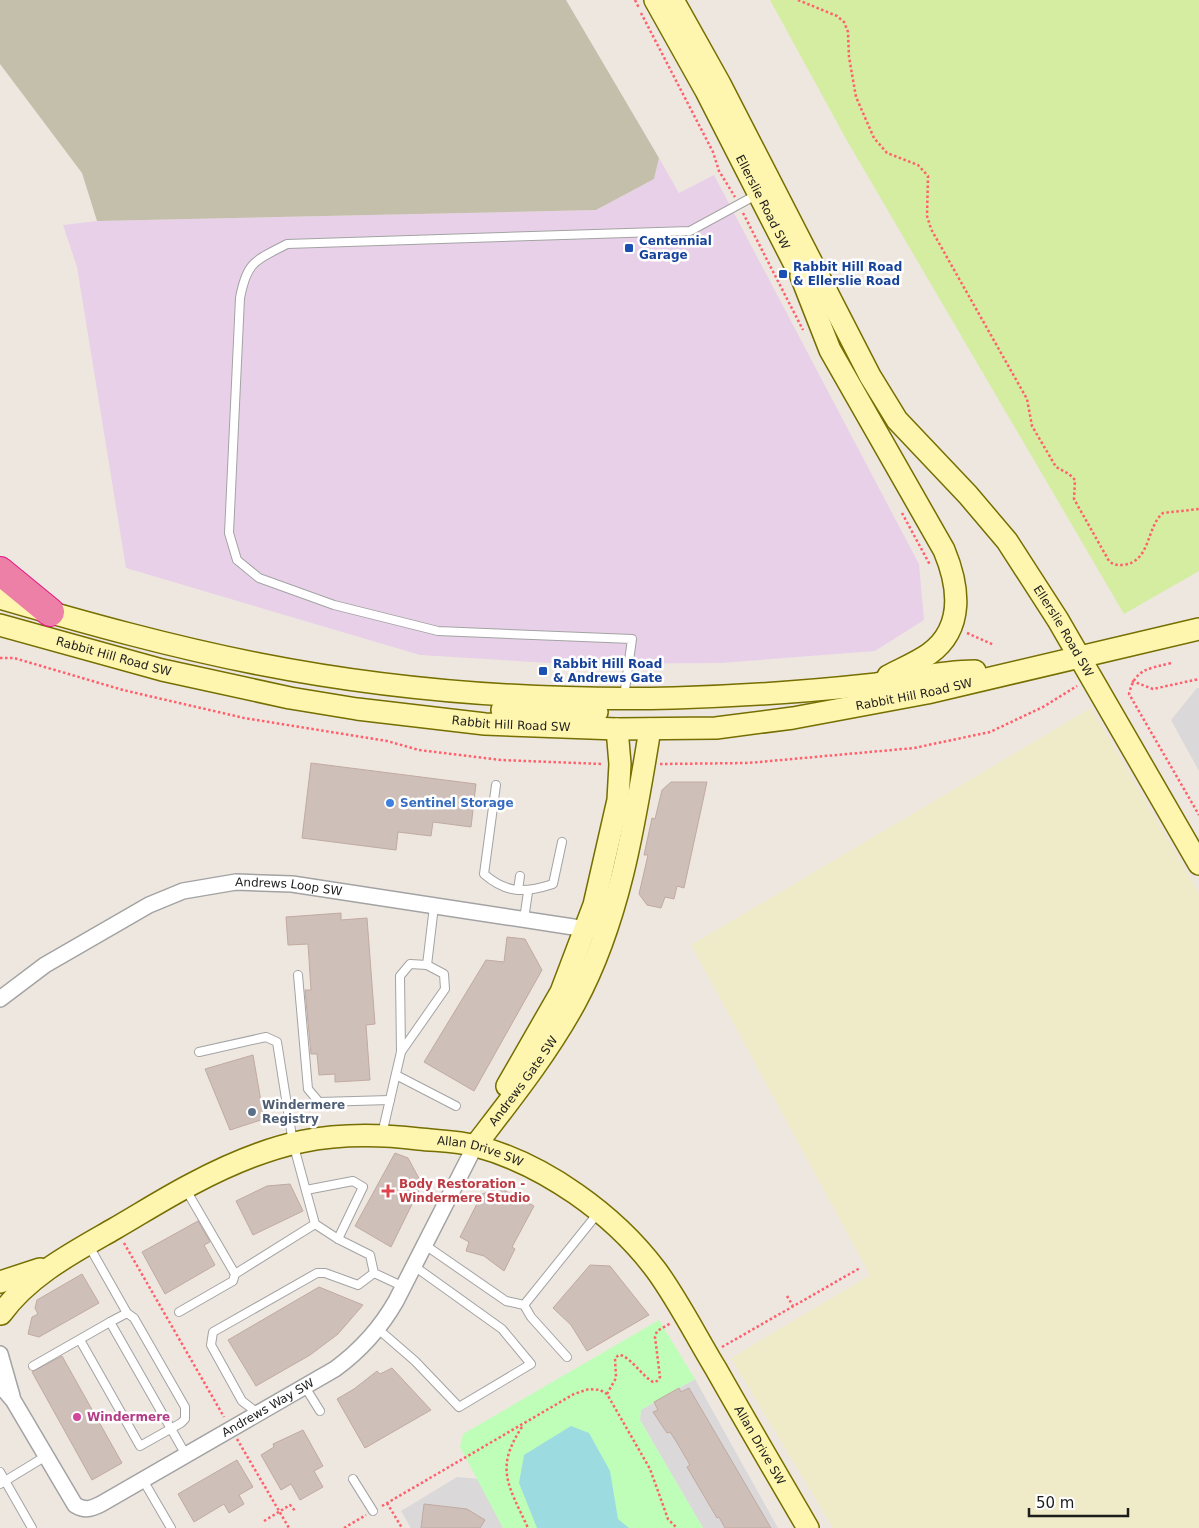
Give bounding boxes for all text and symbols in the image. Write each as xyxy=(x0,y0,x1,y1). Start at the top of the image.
street label: Ellerslie Road SW xyxy=(733,152,793,252)
place label: Centennial Garage xyxy=(639,234,712,262)
marker: Centennial Garage xyxy=(623,242,635,254)
place label: Rabbit Hill Road & Ellerslie Road xyxy=(793,260,902,288)
marker: Rabbit Hill Road & Ellerslie Road xyxy=(777,268,789,280)
street label: Ellerslie Road SW xyxy=(1030,583,1096,679)
street label: Rabbit Hill Road SW xyxy=(55,634,173,679)
place label: Rabbit Hill Road & Andrews Gate xyxy=(553,657,662,685)
marker: Rabbit Hill Road & Andrews Gate xyxy=(537,665,549,677)
street label: Rabbit Hill Road SW xyxy=(854,676,974,713)
street label: Rabbit Hill Road SW xyxy=(451,713,571,734)
place label: Sentinel Storage xyxy=(400,796,514,810)
marker: Sentinel Storage xyxy=(384,797,396,809)
street label: Andrews Loop SW xyxy=(235,875,343,899)
street label: Andrews Gate SW xyxy=(486,1033,561,1129)
place label: Windermere Registry xyxy=(262,1098,345,1126)
marker: Windermere Registry xyxy=(246,1106,258,1118)
street label: Allan Drive SW xyxy=(436,1134,525,1169)
place label: Body Restoration - Windermere Studio xyxy=(399,1177,530,1205)
marker: Body Restoration - Windermere Studio xyxy=(381,1184,395,1198)
street label: Andrews Way SW xyxy=(219,1376,317,1440)
street label: Allan Drive SW xyxy=(731,1403,788,1487)
place label: Windermere xyxy=(87,1410,170,1424)
marker: Windermere xyxy=(71,1411,83,1423)
scale bar xyxy=(1029,1486,1128,1518)
text: 50 m xyxy=(1036,1494,1074,1512)

